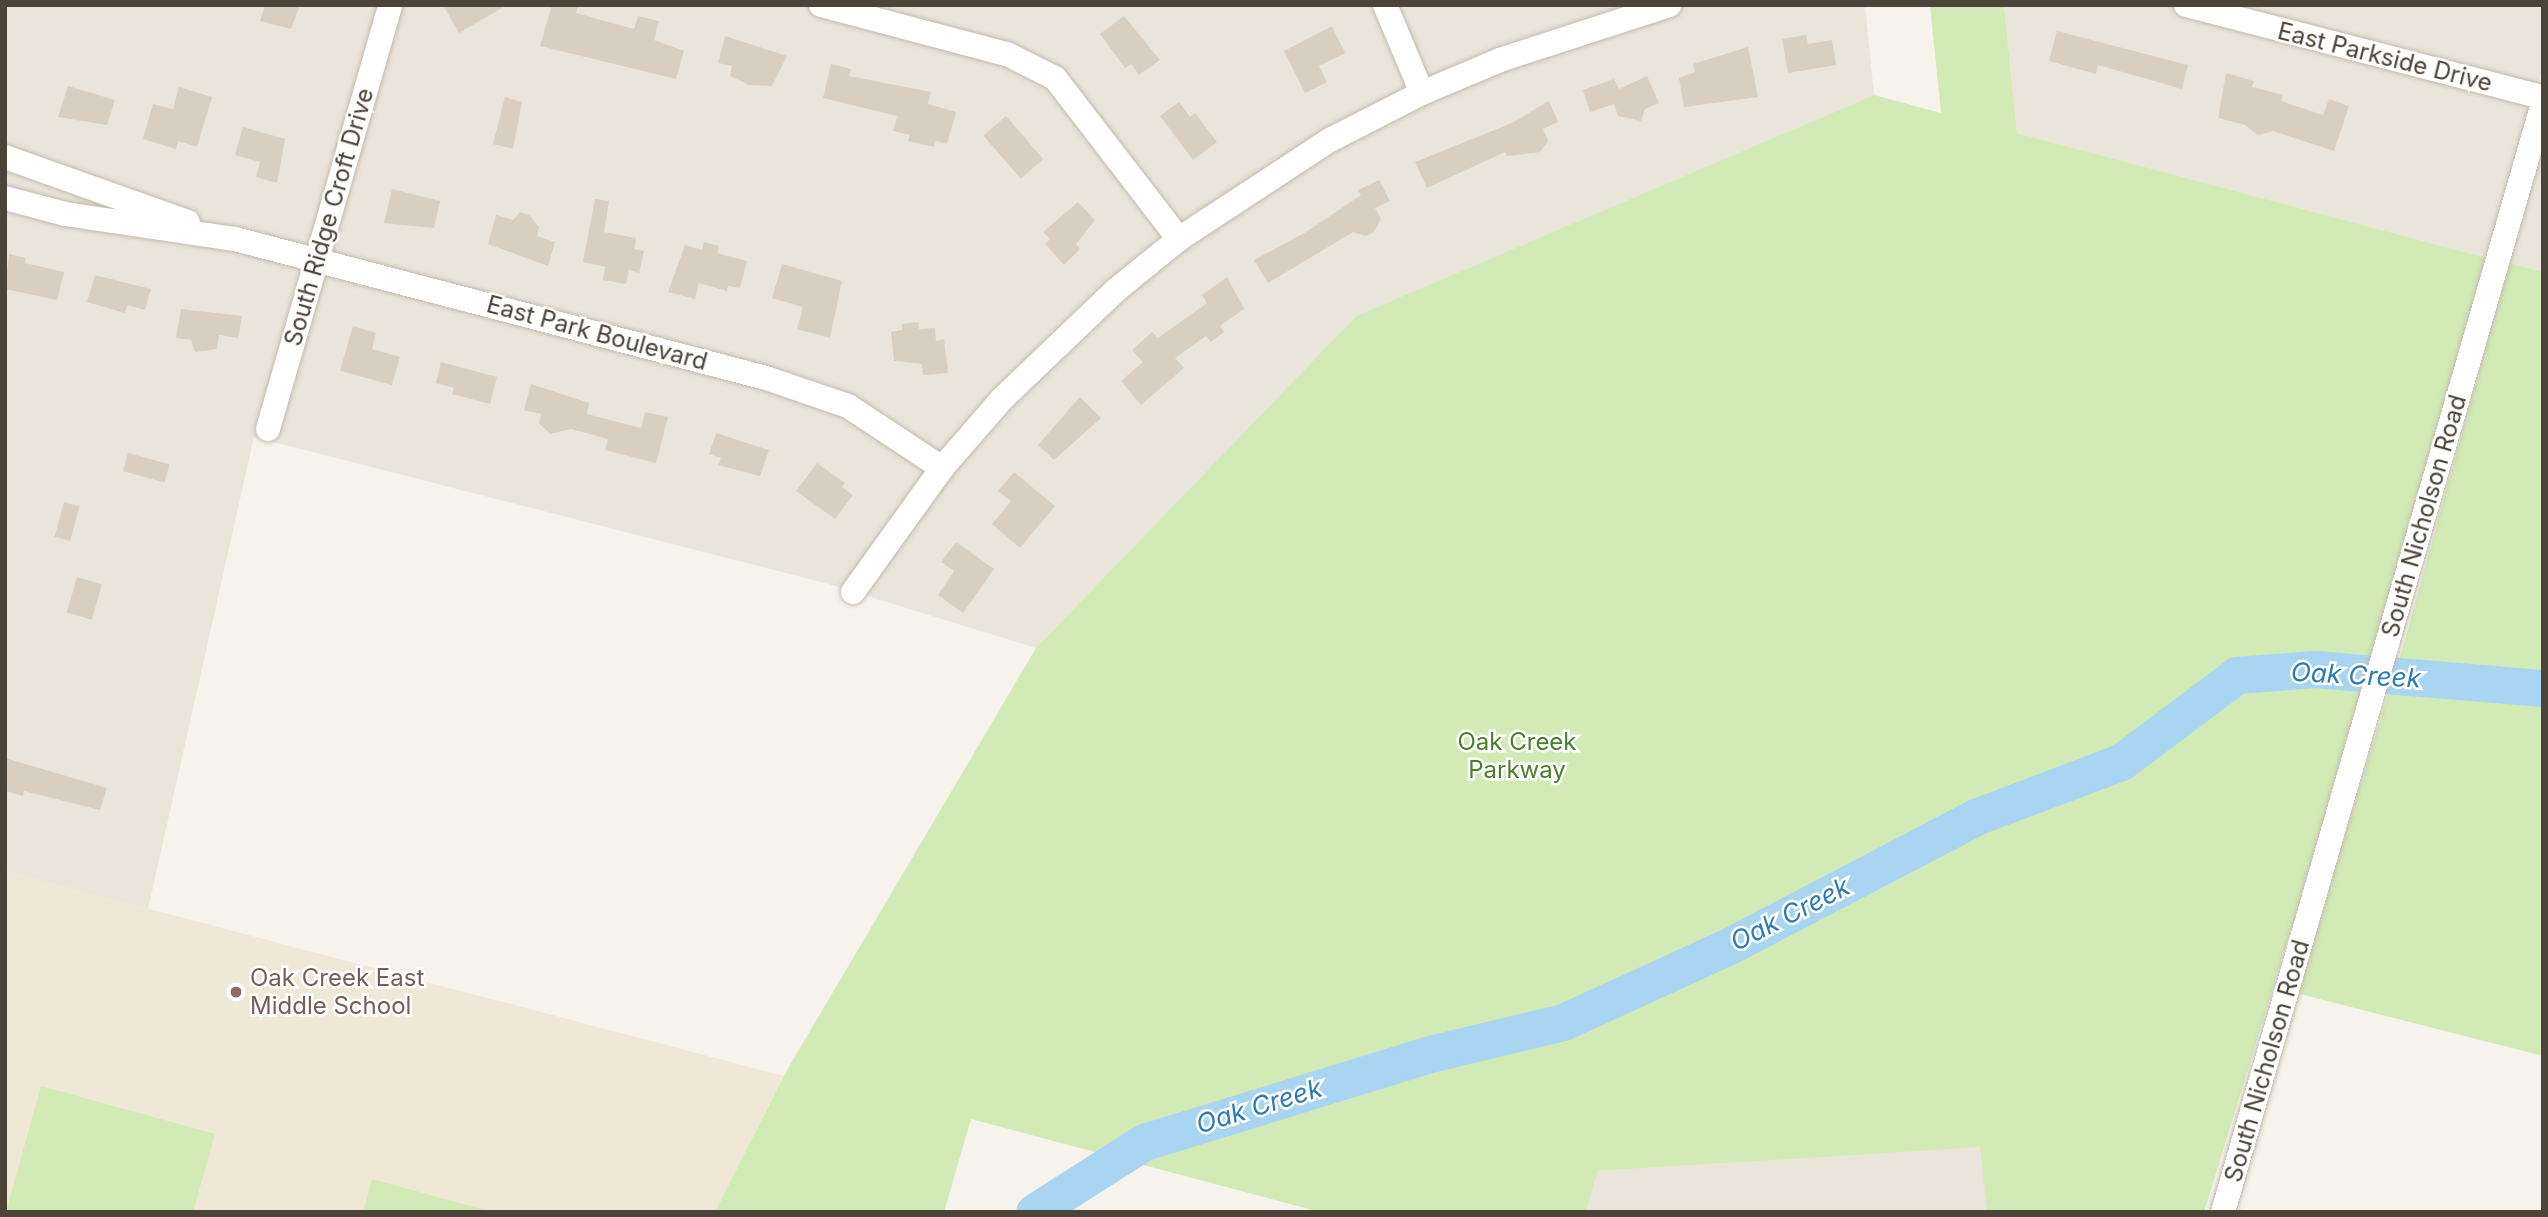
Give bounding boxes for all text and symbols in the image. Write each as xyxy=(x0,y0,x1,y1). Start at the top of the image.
street label: East Parkside Drive xyxy=(2275,16,2495,98)
street label: South Ridge Croft Drive xyxy=(278,85,380,349)
street label: East Park Boulevard xyxy=(484,290,710,376)
street label: South Nicholson Road xyxy=(2376,392,2472,640)
water label: Oak Creek xyxy=(2290,656,2422,694)
park label: Oak Creek Parkway xyxy=(1457,728,1577,784)
water label: Oak Creek xyxy=(1725,871,1855,957)
street label: South Nicholson Road xyxy=(2219,937,2315,1185)
place label: Oak Creek East Middle School xyxy=(250,964,424,1020)
marker: Oak Creek East Middle School xyxy=(228,984,244,1000)
water label: Oak Creek xyxy=(1192,1072,1326,1140)

